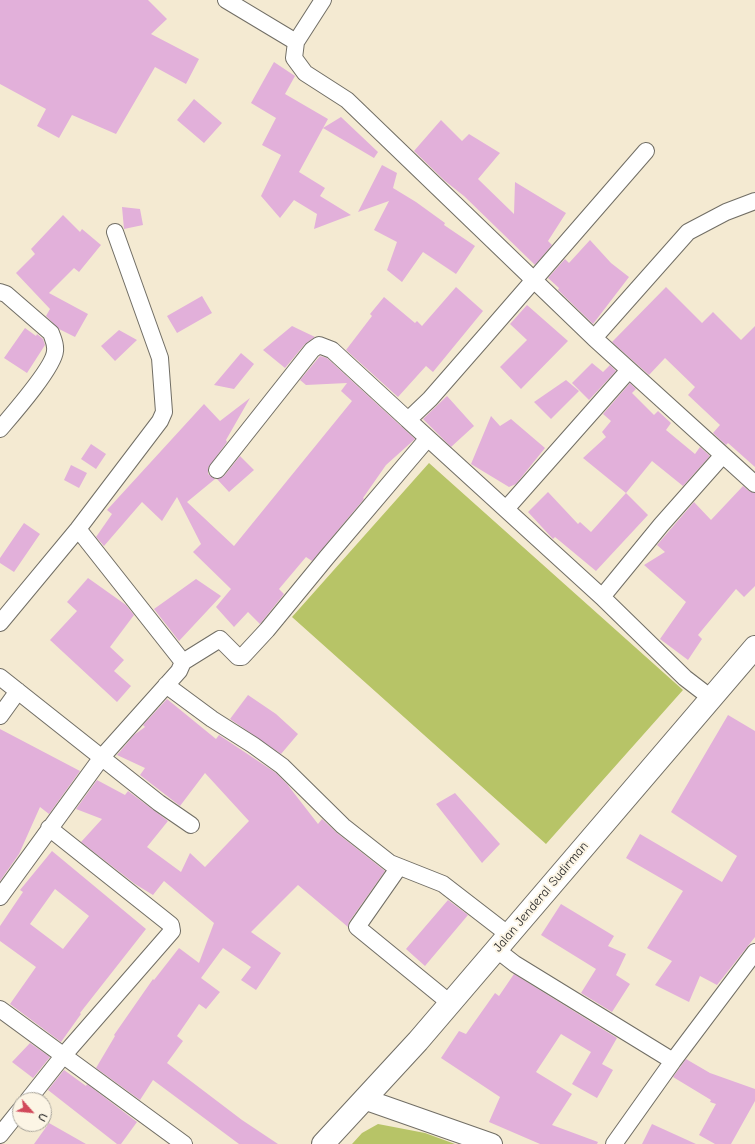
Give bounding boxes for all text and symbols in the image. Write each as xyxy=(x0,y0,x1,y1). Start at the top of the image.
street label: Jalan Jenderal Sudirman xyxy=(490,839,592,955)
north arrow xyxy=(12,1092,52,1132)
text: U xyxy=(35,1111,50,1123)

